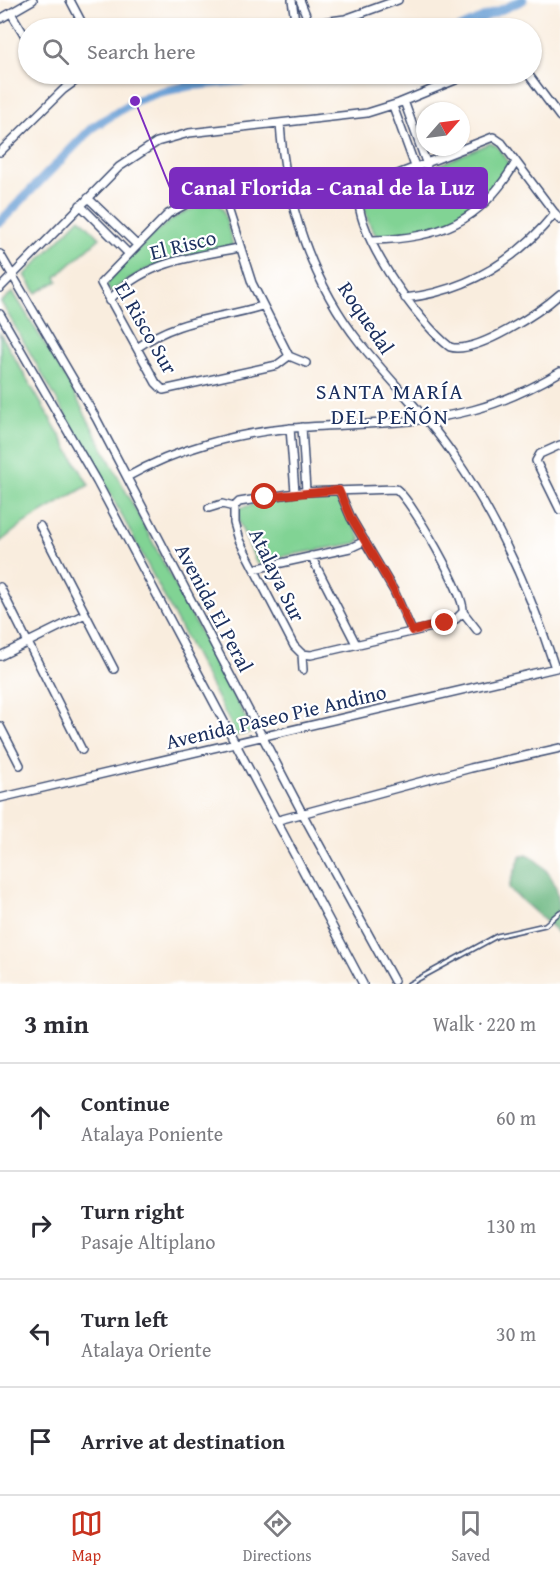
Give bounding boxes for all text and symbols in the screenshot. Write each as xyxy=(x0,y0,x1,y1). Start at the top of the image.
search box xyxy=(18,18,542,84)
icon: search xyxy=(39,35,72,68)
text: Search here xyxy=(87,35,196,67)
north arrow xyxy=(416,102,470,156)
callout: Canal Florida - Canal de la Luz xyxy=(170,168,487,208)
text: Canal Florida - Canal de la Luz xyxy=(181,171,475,203)
street label: El Risco xyxy=(146,221,219,268)
street label: Roquedal xyxy=(331,275,402,361)
street label: El Risco Sur xyxy=(107,276,186,380)
district label: SANTA MARÍA DEL PEÑÓN xyxy=(316,375,464,432)
route start xyxy=(251,483,277,509)
street label: Atalaya Sur xyxy=(241,523,314,627)
street label: Avenida El Peral xyxy=(168,538,261,678)
route end xyxy=(431,609,457,635)
street label: Avenida Paseo Pie Andino xyxy=(163,676,389,757)
text: 3 min xyxy=(24,1004,89,1043)
text: Walk · 220 m xyxy=(433,1009,536,1038)
text: Continue xyxy=(81,1087,170,1119)
icon: ahead xyxy=(24,1101,57,1134)
text: 60 m xyxy=(496,1103,536,1132)
text: Atalaya Poniente xyxy=(81,1119,223,1148)
text: Turn right xyxy=(81,1195,184,1227)
icon: right xyxy=(24,1209,57,1242)
text: 130 m xyxy=(486,1211,536,1240)
text: Pasaje Altiplano xyxy=(81,1227,215,1256)
text: Turn left xyxy=(81,1303,168,1335)
icon: left xyxy=(24,1317,57,1350)
text: 30 m xyxy=(496,1319,536,1348)
text: Atalaya Oriente xyxy=(81,1335,211,1364)
icon: arrive xyxy=(24,1425,57,1458)
text: Arrive at destination xyxy=(81,1425,285,1457)
tab: Map xyxy=(70,1507,103,1567)
tab: Directions xyxy=(243,1507,312,1567)
tab: Saved xyxy=(451,1507,490,1567)

